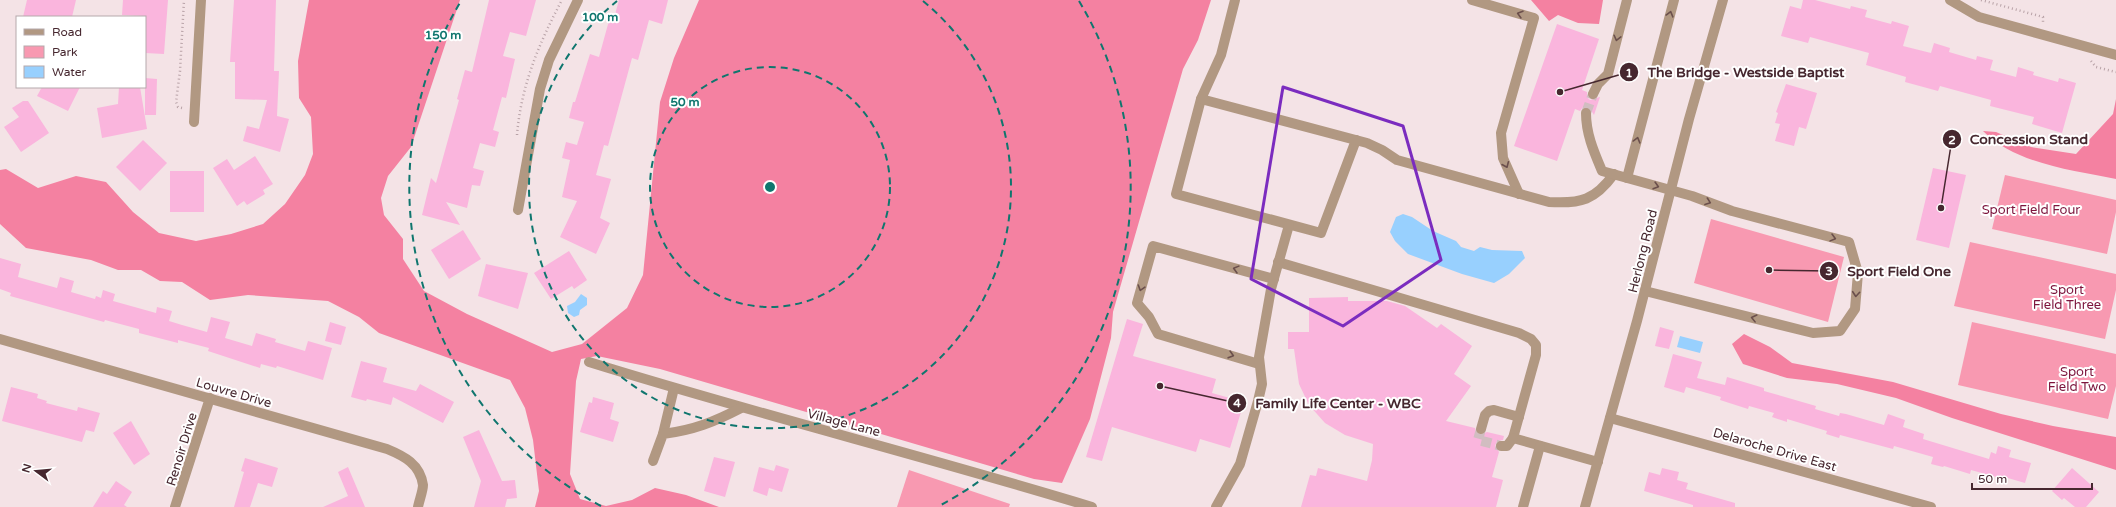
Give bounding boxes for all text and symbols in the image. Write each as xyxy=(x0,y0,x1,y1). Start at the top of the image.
text: 100 m xyxy=(582,10,618,24)
one-way arrow xyxy=(1517,10,1524,19)
one-way arrow xyxy=(1665,11,1674,18)
legend xyxy=(16,16,146,88)
text: Road xyxy=(52,25,82,39)
text: 150 m xyxy=(425,28,461,42)
one-way arrow xyxy=(1614,35,1622,41)
text: Park xyxy=(52,45,78,59)
callout: The Bridge - Westside Baptist xyxy=(1619,59,1852,85)
text: The Bridge - Westside Baptist xyxy=(1647,64,1845,81)
text: Water xyxy=(52,65,87,79)
text: 1 xyxy=(1625,66,1633,80)
text: 50 m xyxy=(670,95,700,109)
callout: Concession Stand xyxy=(1942,126,2097,152)
text: Concession Stand xyxy=(1970,131,2088,148)
text: 2 xyxy=(1948,133,1956,147)
one-way arrow xyxy=(1632,137,1641,144)
one-way arrow xyxy=(1501,160,1509,168)
centre of rings xyxy=(763,180,777,194)
one-way arrow xyxy=(1652,181,1659,190)
one-way arrow xyxy=(1705,197,1712,206)
park label: Sport Field Four xyxy=(1982,202,2080,218)
street label: Herlong Road xyxy=(1625,208,1661,295)
one-way arrow xyxy=(1829,233,1836,242)
callout: Sport Field One xyxy=(1819,258,1959,284)
text: Sport Field One xyxy=(1847,263,1951,280)
text: 3 xyxy=(1825,264,1833,278)
one-way arrow xyxy=(1233,265,1240,274)
park label: Sport Field Three xyxy=(2033,282,2101,313)
one-way arrow xyxy=(1137,284,1146,291)
one-way arrow xyxy=(1852,290,1861,297)
one-way arrow xyxy=(1751,315,1758,323)
one-way arrow xyxy=(1228,350,1235,359)
park label: Sport Field Two xyxy=(2048,364,2106,395)
street label: Louvre Drive xyxy=(194,375,273,411)
callout: Family Life Center - WBC xyxy=(1227,390,1428,416)
text: Family Life Center - WBC xyxy=(1255,395,1421,412)
text: 4 xyxy=(1233,396,1241,410)
street label: Village Lane xyxy=(805,406,882,440)
street label: Renoir Drive xyxy=(163,411,201,488)
street label: Delaroche Drive East xyxy=(1711,425,1838,475)
north arrow xyxy=(16,451,56,491)
text: N xyxy=(19,462,34,474)
scale bar xyxy=(1972,465,2092,491)
text: 50 m xyxy=(1978,472,2007,486)

